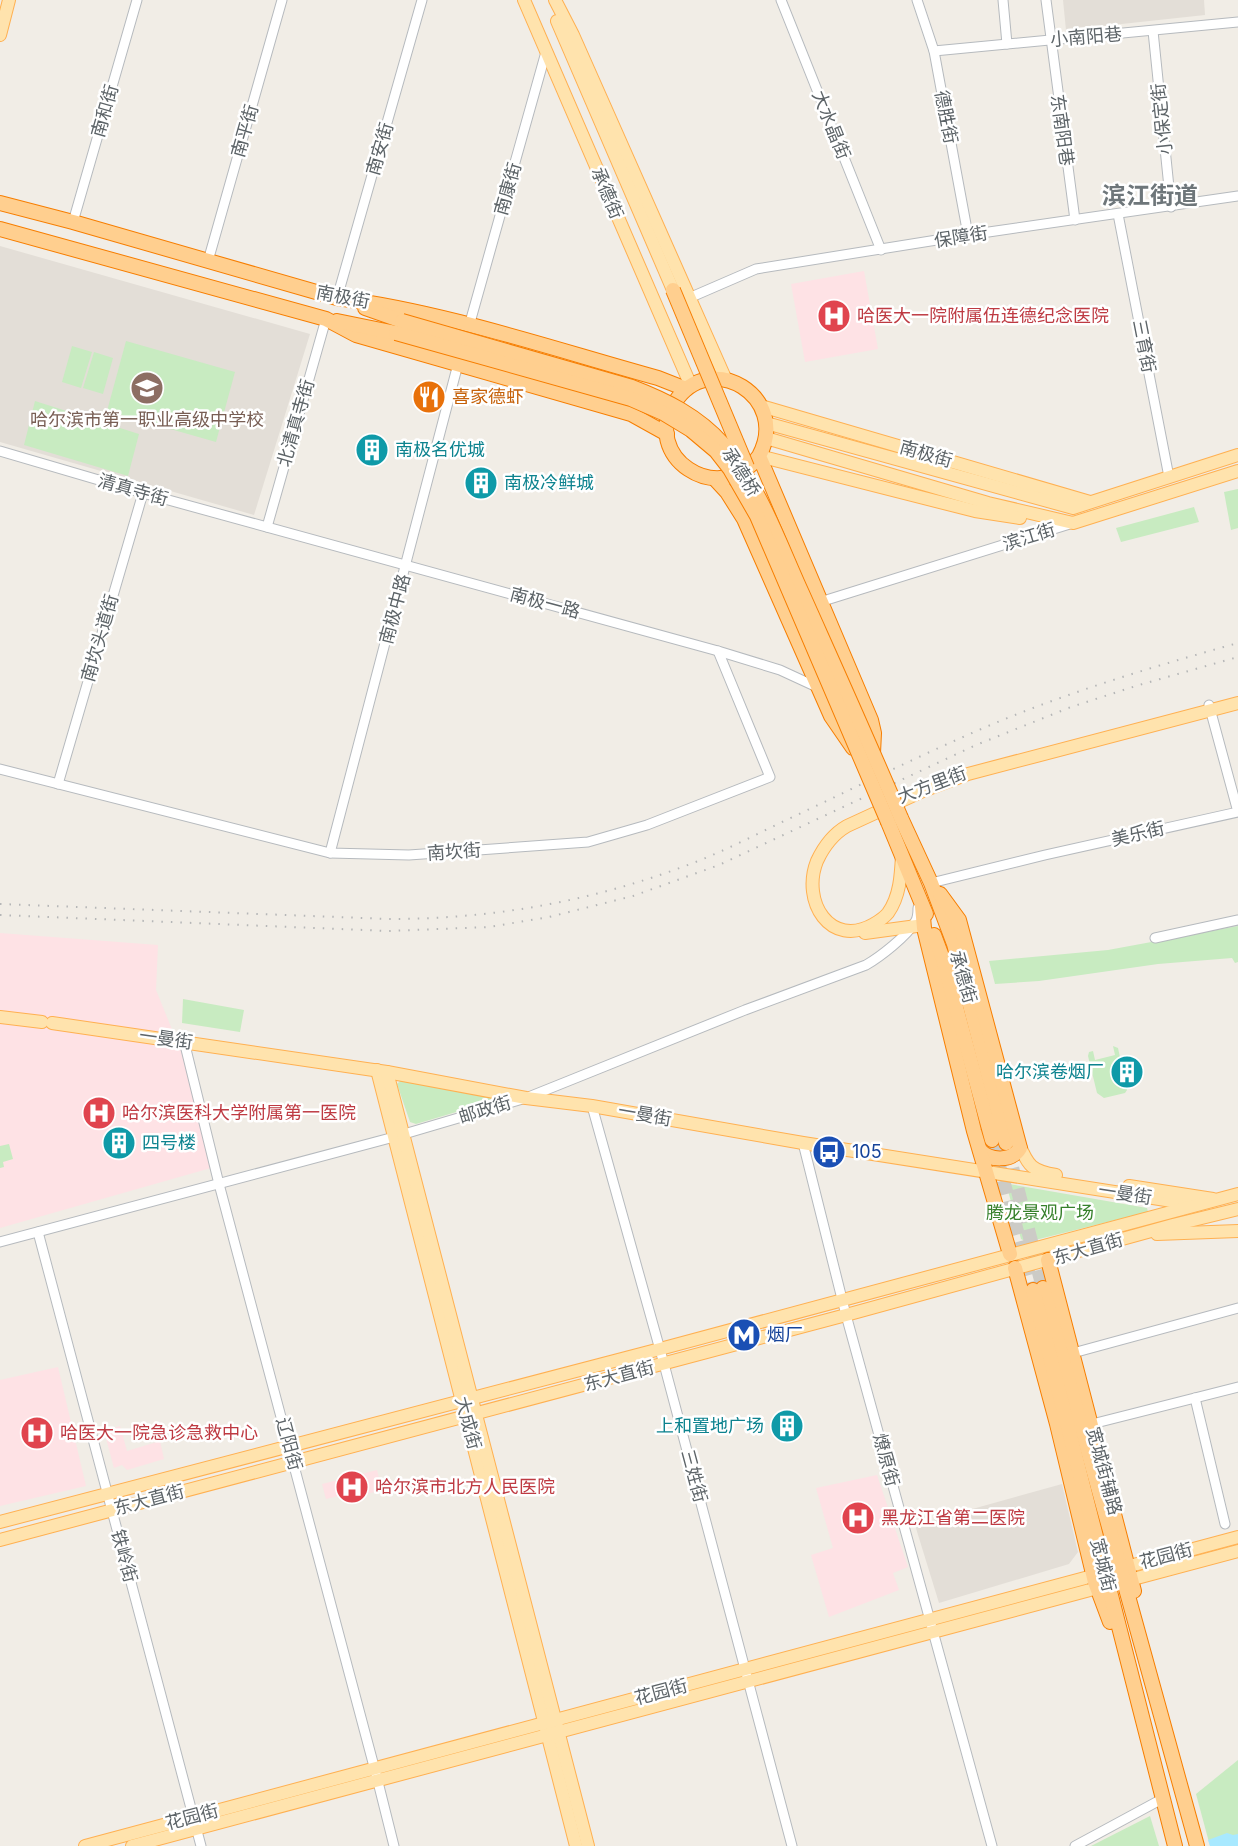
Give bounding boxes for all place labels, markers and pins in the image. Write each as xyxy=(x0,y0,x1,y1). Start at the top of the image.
hospital icon: 哈医大一院附属伍连德纪念医院 xyxy=(816,298,852,334)
place label: 哈医大一院附属伍连德纪念医院 xyxy=(857,305,1109,326)
school or university icon: 哈尔滨市第一职业高级中学校 xyxy=(129,370,165,406)
restaurant icon: 喜家德虾 xyxy=(411,379,447,415)
place label: 喜家德虾 xyxy=(452,386,524,407)
place label: 哈尔滨市第一职业高级中学校 xyxy=(30,409,264,430)
building icon: 南极名优城 xyxy=(354,432,390,468)
place label: 南极名优城 xyxy=(395,439,485,460)
building icon: 南极冷鲜城 xyxy=(463,465,499,501)
place label: 南极冷鲜城 xyxy=(504,472,594,493)
building icon: 哈尔滨卷烟厂 xyxy=(1109,1054,1145,1090)
place label: 哈尔滨卷烟厂 xyxy=(996,1061,1104,1082)
hospital icon: 哈尔滨医科大学附属第一医院 xyxy=(81,1095,117,1131)
place label: 哈尔滨医科大学附属第一医院 xyxy=(122,1102,356,1123)
building icon: 四号楼 xyxy=(101,1125,137,1161)
place label: 四号楼 xyxy=(142,1132,196,1153)
bus stop icon: 105 xyxy=(811,1134,847,1170)
place label: 105 xyxy=(852,1141,882,1162)
metro station icon: 烟厂 xyxy=(726,1317,762,1353)
place label: 烟厂 xyxy=(767,1324,803,1345)
building icon: 上和置地广场 xyxy=(769,1408,805,1444)
hospital icon: 哈医大一院急诊急救中心 xyxy=(19,1415,55,1451)
place label: 上和置地广场 xyxy=(656,1415,764,1436)
place label: 哈医大一院急诊急救中心 xyxy=(60,1422,258,1443)
hospital icon: 哈尔滨市北方人民医院 xyxy=(334,1469,370,1505)
place label: 哈尔滨市北方人民医院 xyxy=(375,1476,555,1497)
hospital icon: 黑龙江省第二医院 xyxy=(840,1500,876,1536)
place label: 黑龙江省第二医院 xyxy=(881,1507,1025,1528)

